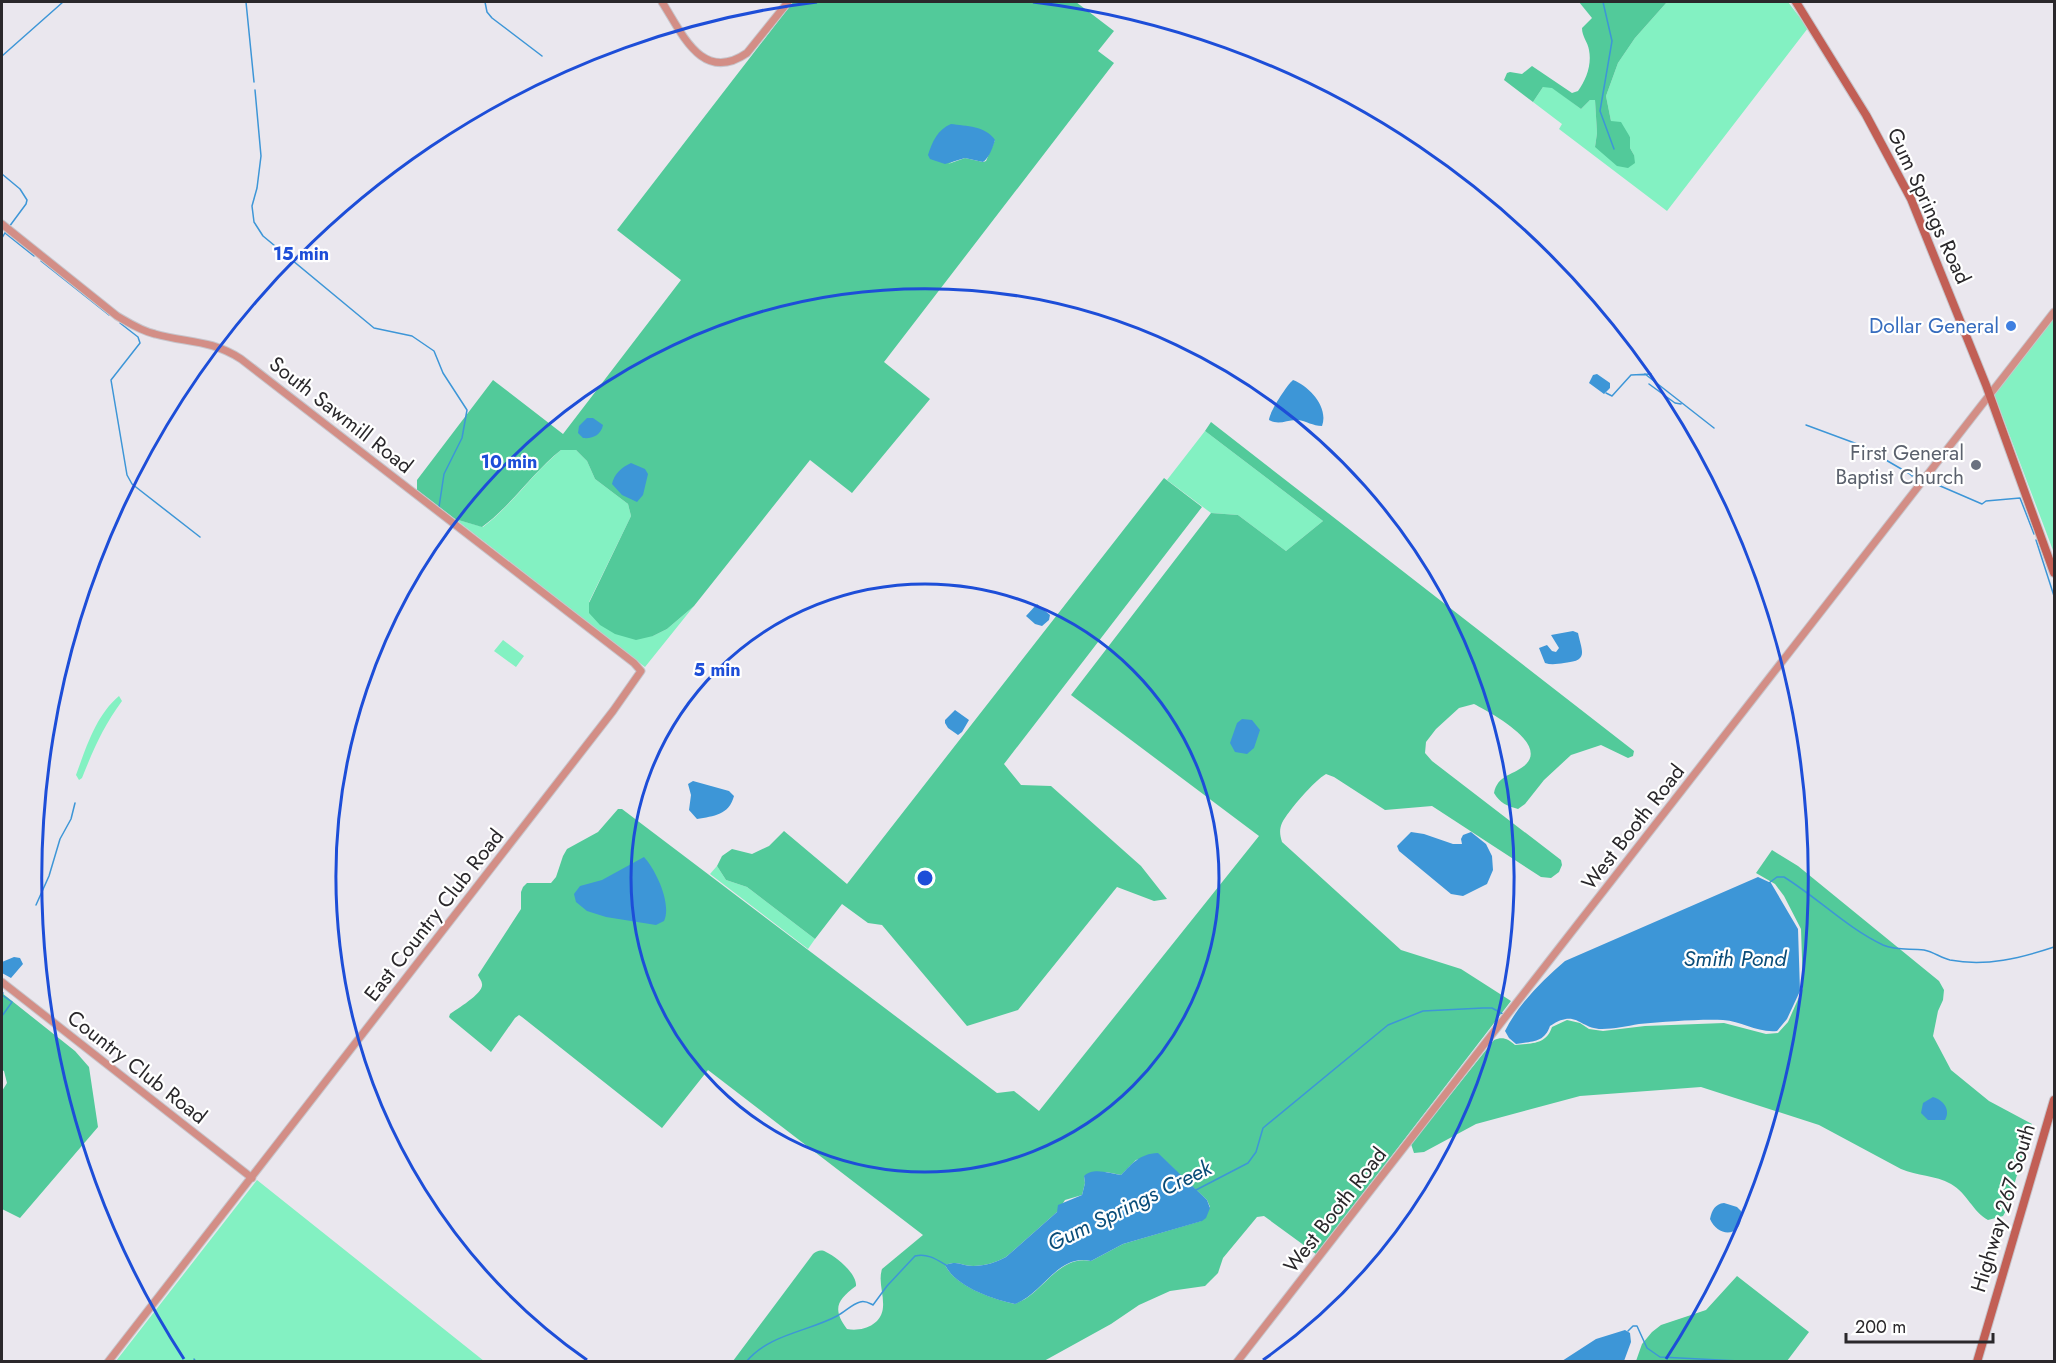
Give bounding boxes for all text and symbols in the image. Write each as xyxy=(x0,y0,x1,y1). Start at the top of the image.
street label: Gum Springs Road xyxy=(1880,123,1978,289)
text: 15 min xyxy=(273,241,329,267)
place label: Dollar General xyxy=(1869,311,1999,341)
marker: Dollar General xyxy=(2004,319,2018,333)
street label: South Sawmill Road xyxy=(263,349,419,481)
place label: First General Baptist Church xyxy=(1836,438,1964,492)
text: 10 min xyxy=(481,449,537,475)
marker: First General Baptist Church xyxy=(1969,458,1983,472)
text: 5 min xyxy=(693,657,741,683)
street label: West Booth Road xyxy=(1574,758,1692,896)
street label: East Country Club Road xyxy=(357,822,511,1008)
centre of rings xyxy=(915,868,935,888)
water label: Smith Pond xyxy=(1684,942,1788,974)
street label: Country Club Road xyxy=(61,1003,213,1131)
street label: Highway 267 South xyxy=(1963,1120,2043,1296)
street label: West Booth Road xyxy=(1276,1141,1394,1279)
water label: Gum Springs Creek xyxy=(1041,1151,1218,1259)
scale bar xyxy=(1846,1306,1993,1344)
text: 200 m xyxy=(1855,1314,1906,1340)

